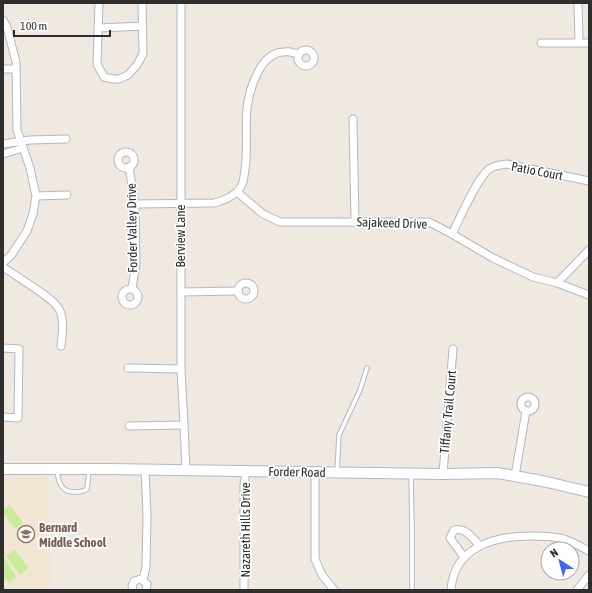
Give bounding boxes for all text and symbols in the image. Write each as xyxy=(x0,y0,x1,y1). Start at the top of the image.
scale bar xyxy=(14,12,110,38)
text: 100 m xyxy=(20,19,47,33)
street label: Patio Court xyxy=(510,159,564,183)
street label: Forder Valley Drive xyxy=(124,183,140,273)
street label: Berview Lane xyxy=(173,204,188,267)
street label: Sajakeed Drive xyxy=(356,214,428,232)
street label: Tiffany Trail Court xyxy=(437,370,459,454)
street label: Forder Road xyxy=(268,464,326,480)
street label: Nazareth Hills Drive xyxy=(238,482,253,578)
place label: Bernard Middle School xyxy=(39,520,107,550)
school or university icon: Bernard Middle School xyxy=(16,524,36,544)
north arrow xyxy=(540,541,580,581)
text: N xyxy=(548,546,560,560)

